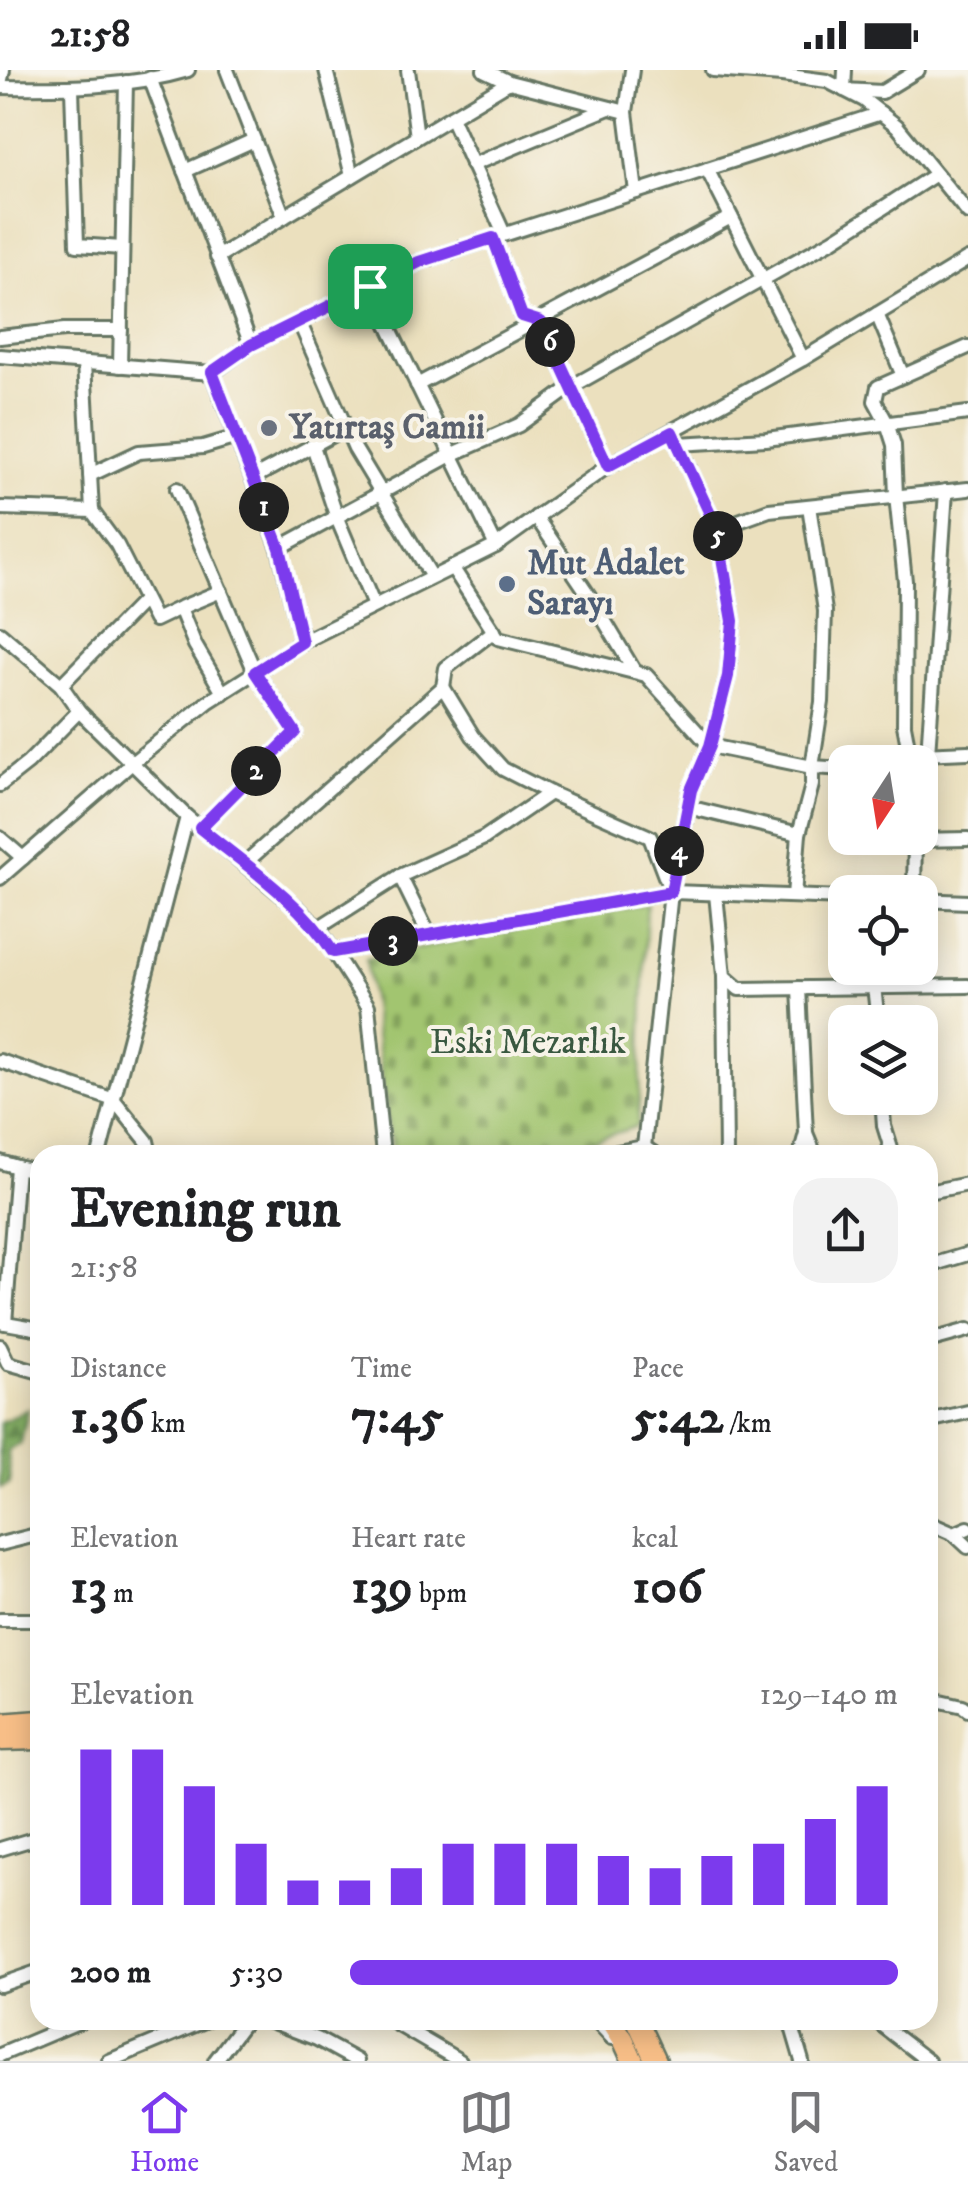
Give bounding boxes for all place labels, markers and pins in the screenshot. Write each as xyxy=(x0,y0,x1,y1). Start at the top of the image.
pin xyxy=(328,244,413,329)
pin: 6 xyxy=(525,317,575,367)
place label: Yatırtaş Camii xyxy=(288,406,485,450)
marker: Yatırtaş Camii xyxy=(258,417,280,439)
pin: 1 xyxy=(239,482,289,532)
pin: 5 xyxy=(693,511,743,561)
place label: Mut Adalet Sarayı xyxy=(527,542,686,626)
marker: Mut Adalet Sarayı xyxy=(496,573,518,595)
pin: 2 xyxy=(231,746,281,796)
pin: 4 xyxy=(654,826,704,876)
pin: 3 xyxy=(368,916,418,966)

